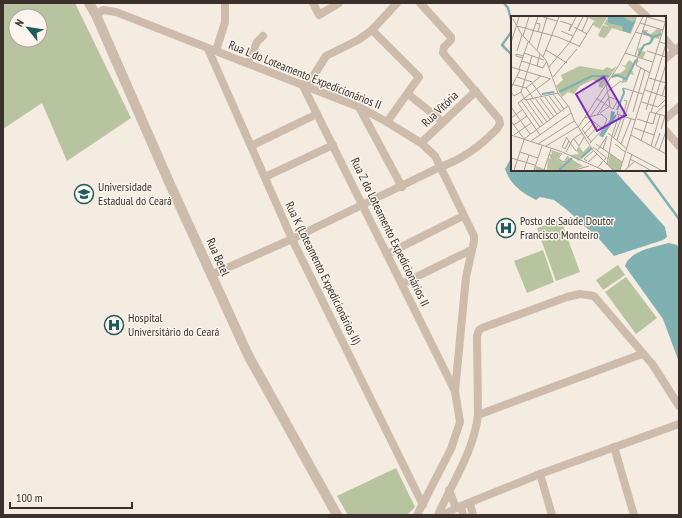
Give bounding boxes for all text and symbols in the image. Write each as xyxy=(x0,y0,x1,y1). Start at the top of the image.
north arrow xyxy=(8,8,48,48)
inset map xyxy=(511,16,666,171)
text: N xyxy=(12,17,27,29)
street label: Rua L do Loteamento Expedicionários II xyxy=(227,37,384,112)
street label: Rua Vitória xyxy=(418,87,461,130)
street label: Rua Z do Loteamento Expedicionários II xyxy=(348,155,433,309)
place label: Universidade Estadual do Ceará xyxy=(98,179,172,208)
school or university icon: Universidade Estadual do Ceará xyxy=(73,183,95,205)
street label: Rua K (Loteamento Expedicionários II) xyxy=(282,199,365,347)
place label: Posto de Saúde Doutor Francisco Monteiro xyxy=(520,213,615,242)
hospital icon: Posto de Saúde Doutor Francisco Monteiro xyxy=(495,217,517,239)
street label: Rua Betel xyxy=(203,236,233,278)
place label: Hospital Universitário do Ceará xyxy=(128,310,220,339)
hospital icon: Hospital Universitário do Ceará xyxy=(103,314,125,336)
scale bar xyxy=(10,484,132,510)
text: 100 m xyxy=(16,490,43,505)

